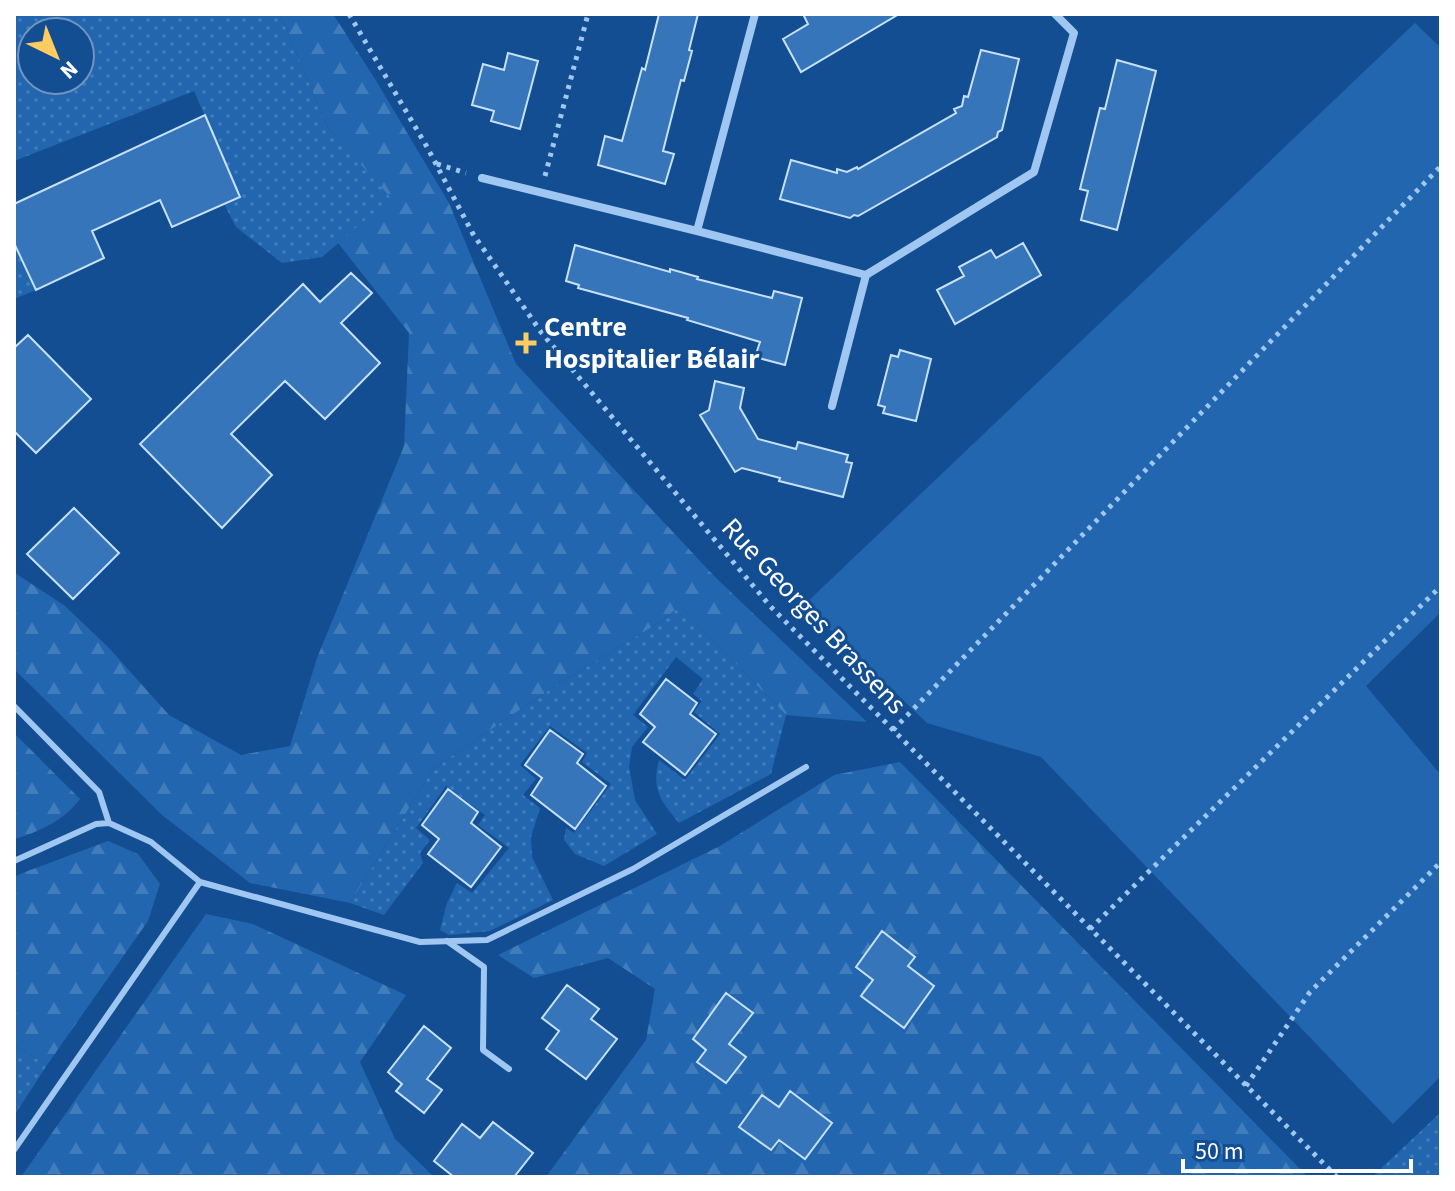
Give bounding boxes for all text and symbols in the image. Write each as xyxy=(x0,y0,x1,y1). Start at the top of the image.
north arrow xyxy=(16,16,96,96)
text: N xyxy=(53,53,85,87)
place label: Centre Hospitalier Bélair xyxy=(544,307,760,379)
marker: Centre Hospitalier Bélair xyxy=(515,332,537,354)
street label: Rue Georges Brassens xyxy=(712,509,916,723)
scale bar xyxy=(1183,1123,1411,1173)
text: 50 m xyxy=(1195,1134,1244,1169)

